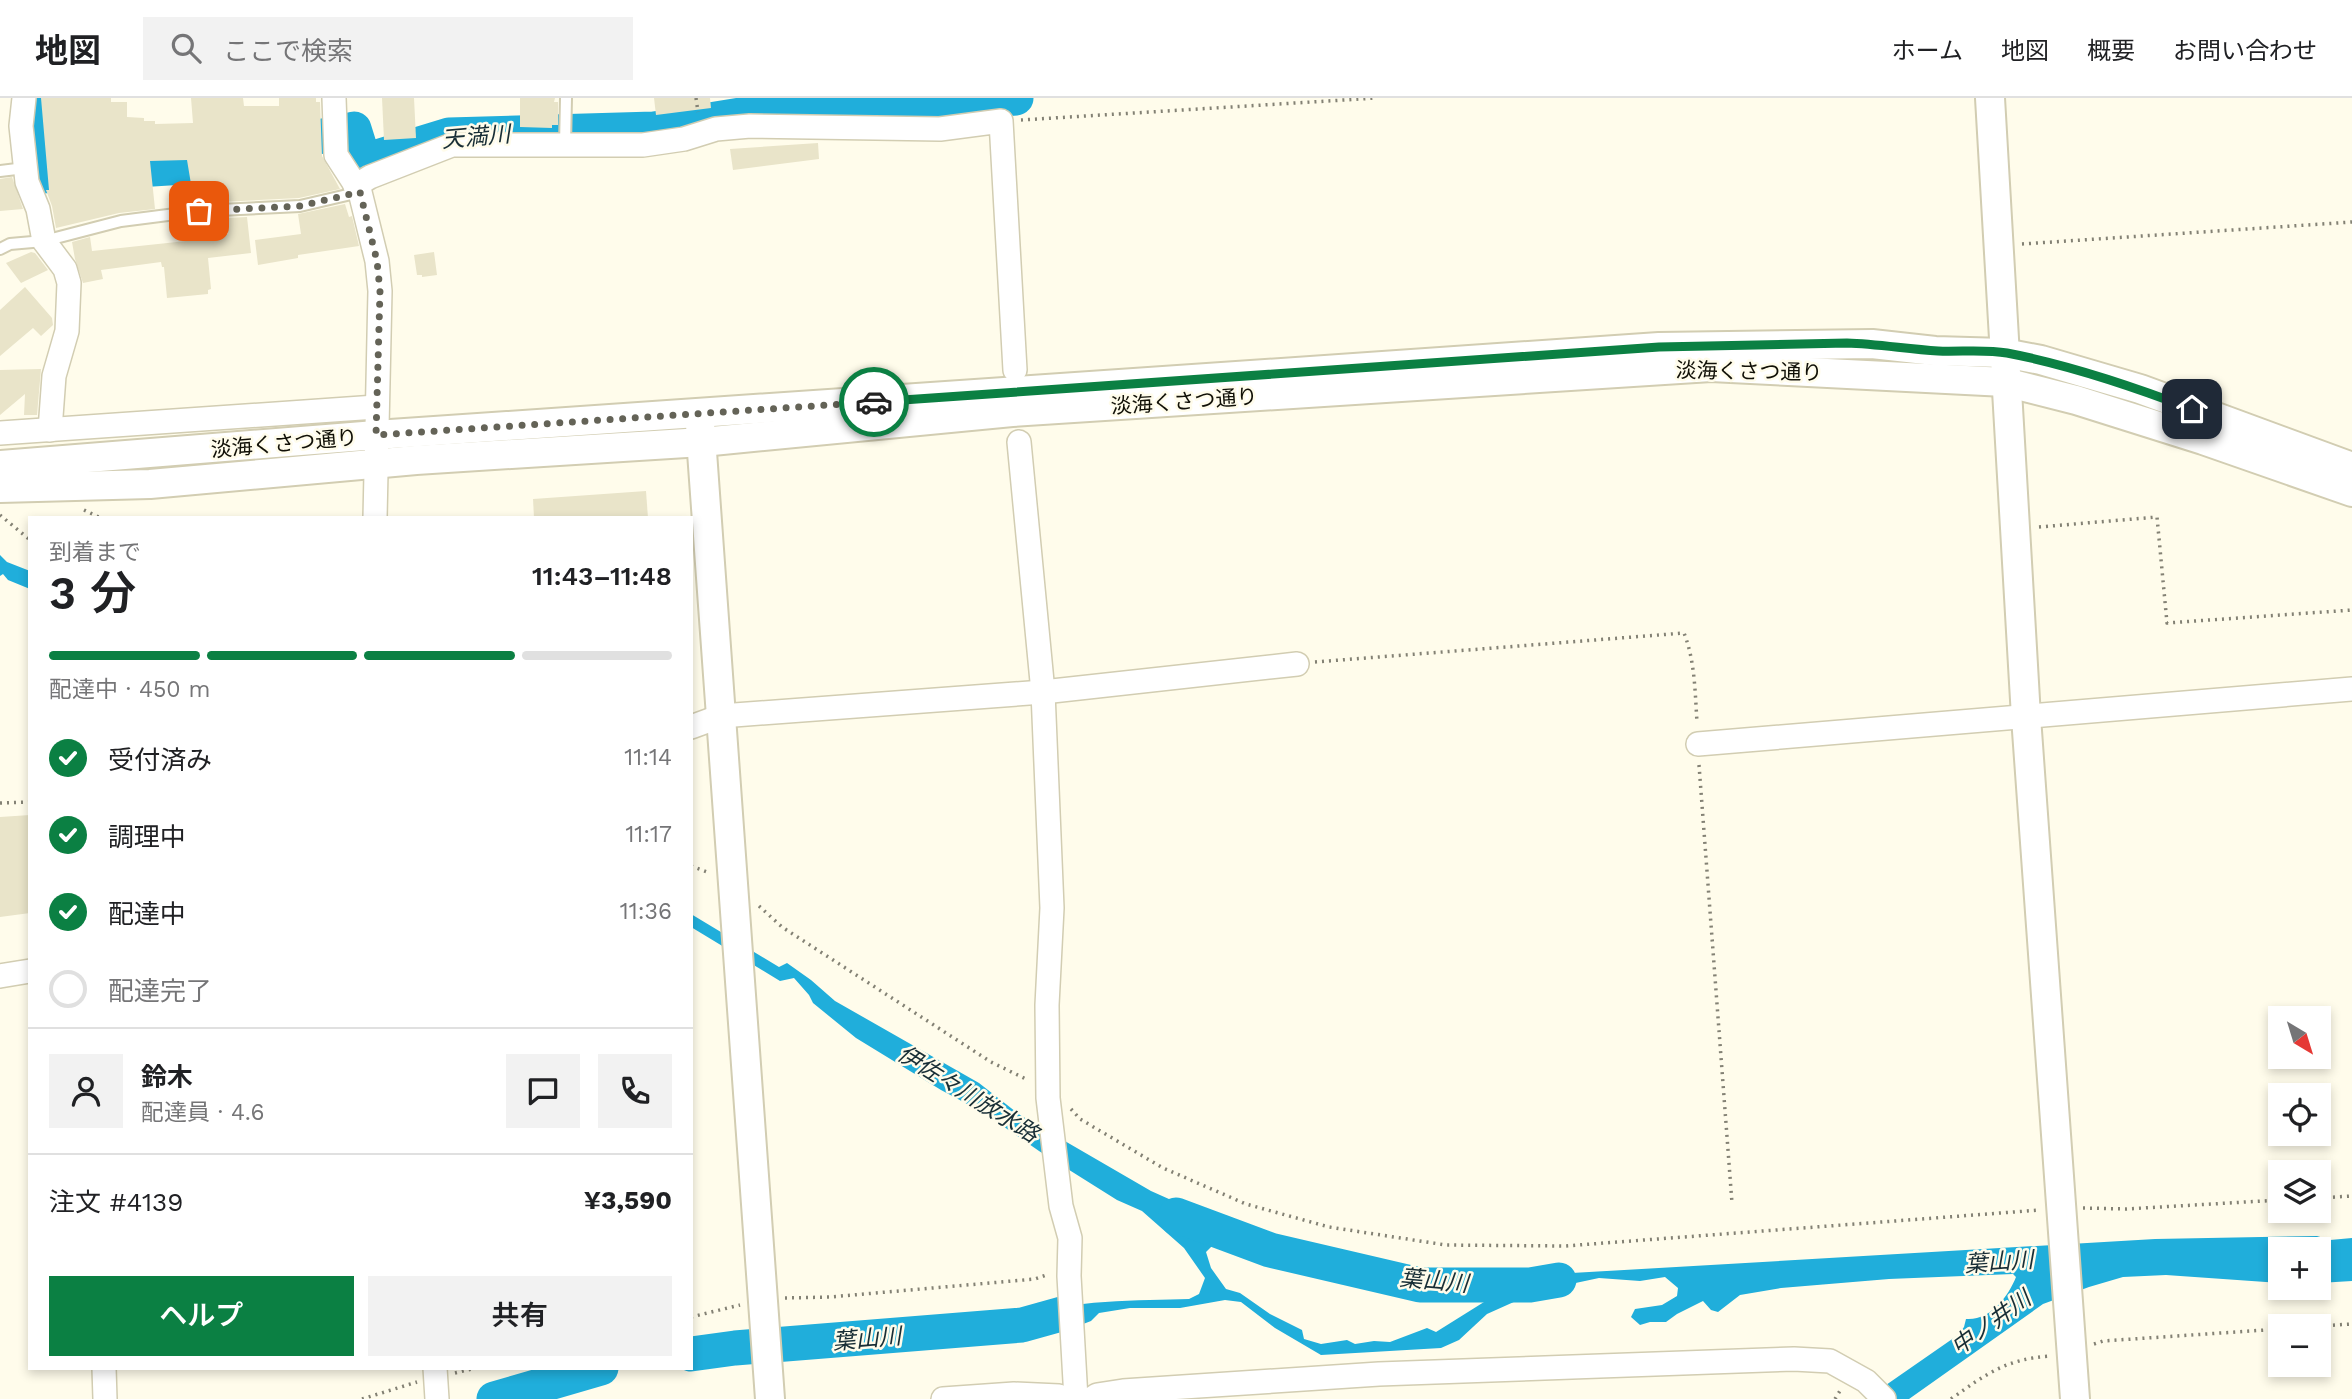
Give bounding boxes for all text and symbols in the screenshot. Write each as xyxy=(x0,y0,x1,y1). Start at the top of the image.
search box xyxy=(143,17,633,80)
icon: search xyxy=(167,29,205,67)
text: 地図 xyxy=(35,31,101,70)
text: ここで検索 xyxy=(223,36,353,66)
text: ホーム xyxy=(1892,37,1963,65)
text: 地図 xyxy=(2001,37,2049,65)
text: 概要 xyxy=(2087,37,2135,65)
text: お問い合わせ xyxy=(2173,37,2317,65)
water label: 天満川 xyxy=(440,120,515,153)
pin xyxy=(169,181,229,241)
icon: bag xyxy=(180,192,218,230)
street label: 淡海くさつ通り xyxy=(1675,357,1823,385)
courier xyxy=(839,367,909,437)
pin xyxy=(2162,379,2222,439)
icon: car xyxy=(855,383,893,421)
street label: 淡海くさつ通り xyxy=(1110,383,1258,419)
icon: home xyxy=(2173,390,2211,428)
street label: 淡海くさつ通り xyxy=(210,424,358,462)
text: 到着まで xyxy=(49,539,141,566)
text: 11:43–11:48 xyxy=(532,561,672,591)
text: 3 分 xyxy=(49,566,136,620)
text: 配達中 · 450 m xyxy=(49,676,210,703)
icon: check xyxy=(49,739,87,777)
text: 11:14 xyxy=(624,744,672,771)
text: 受付済み xyxy=(108,745,212,775)
icon: check xyxy=(49,816,87,854)
text: 11:17 xyxy=(625,821,672,848)
text: 調理中 xyxy=(108,822,186,852)
icon: check xyxy=(49,893,87,931)
text: 11:36 xyxy=(620,898,672,925)
text: 配達中 xyxy=(108,899,186,929)
text: 配達完了 xyxy=(108,976,212,1006)
north arrow xyxy=(2268,1006,2331,1069)
map controls xyxy=(2268,1006,2331,1377)
water label: 伊佐々川放水路 xyxy=(893,1040,1045,1149)
button: person xyxy=(49,1054,123,1128)
button: chat xyxy=(506,1054,580,1128)
button: phone xyxy=(598,1054,672,1128)
text: 鈴木 xyxy=(141,1062,193,1092)
button: locate xyxy=(2268,1083,2331,1146)
text: 配達員 · 4.6 xyxy=(141,1099,264,1126)
button: layers xyxy=(2268,1160,2331,1223)
text: ¥3,590 xyxy=(584,1185,672,1215)
text: 注文 #4139 xyxy=(49,1187,183,1217)
button: + xyxy=(2268,1237,2331,1300)
water label: 葉山川 xyxy=(1964,1246,2037,1278)
water label: 葉山川 xyxy=(1398,1265,1473,1298)
button: ヘルプ xyxy=(49,1276,354,1356)
button: 共有 xyxy=(368,1276,672,1356)
water label: 中ノ井川 xyxy=(1946,1283,2039,1361)
button: − xyxy=(2268,1314,2331,1377)
water label: 葉山川 xyxy=(831,1322,906,1355)

